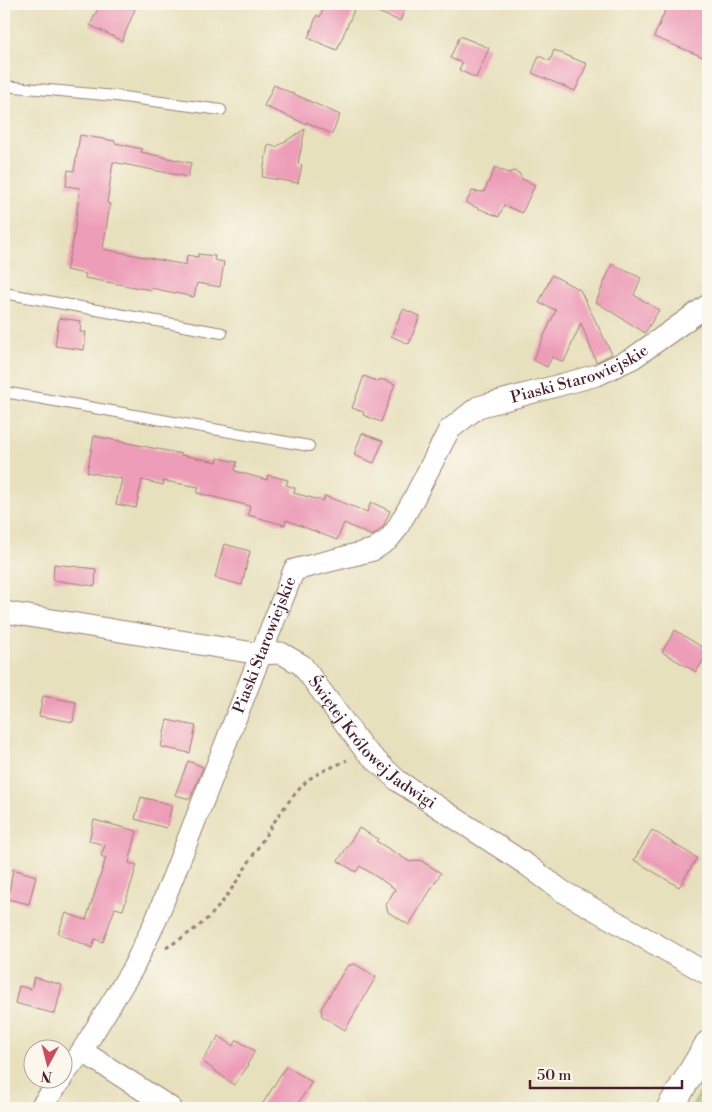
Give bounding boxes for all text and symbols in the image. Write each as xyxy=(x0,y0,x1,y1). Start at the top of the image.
street label: Piaski Starowiejskie xyxy=(508,340,652,408)
street label: Piaski Starowiejskie xyxy=(228,574,300,716)
street label: Świętej Królowej Jadwigi xyxy=(304,671,440,813)
north arrow xyxy=(22,1040,72,1090)
scale bar xyxy=(530,1057,682,1089)
text: N xyxy=(40,1066,53,1086)
text: 50 m xyxy=(537,1066,571,1085)

